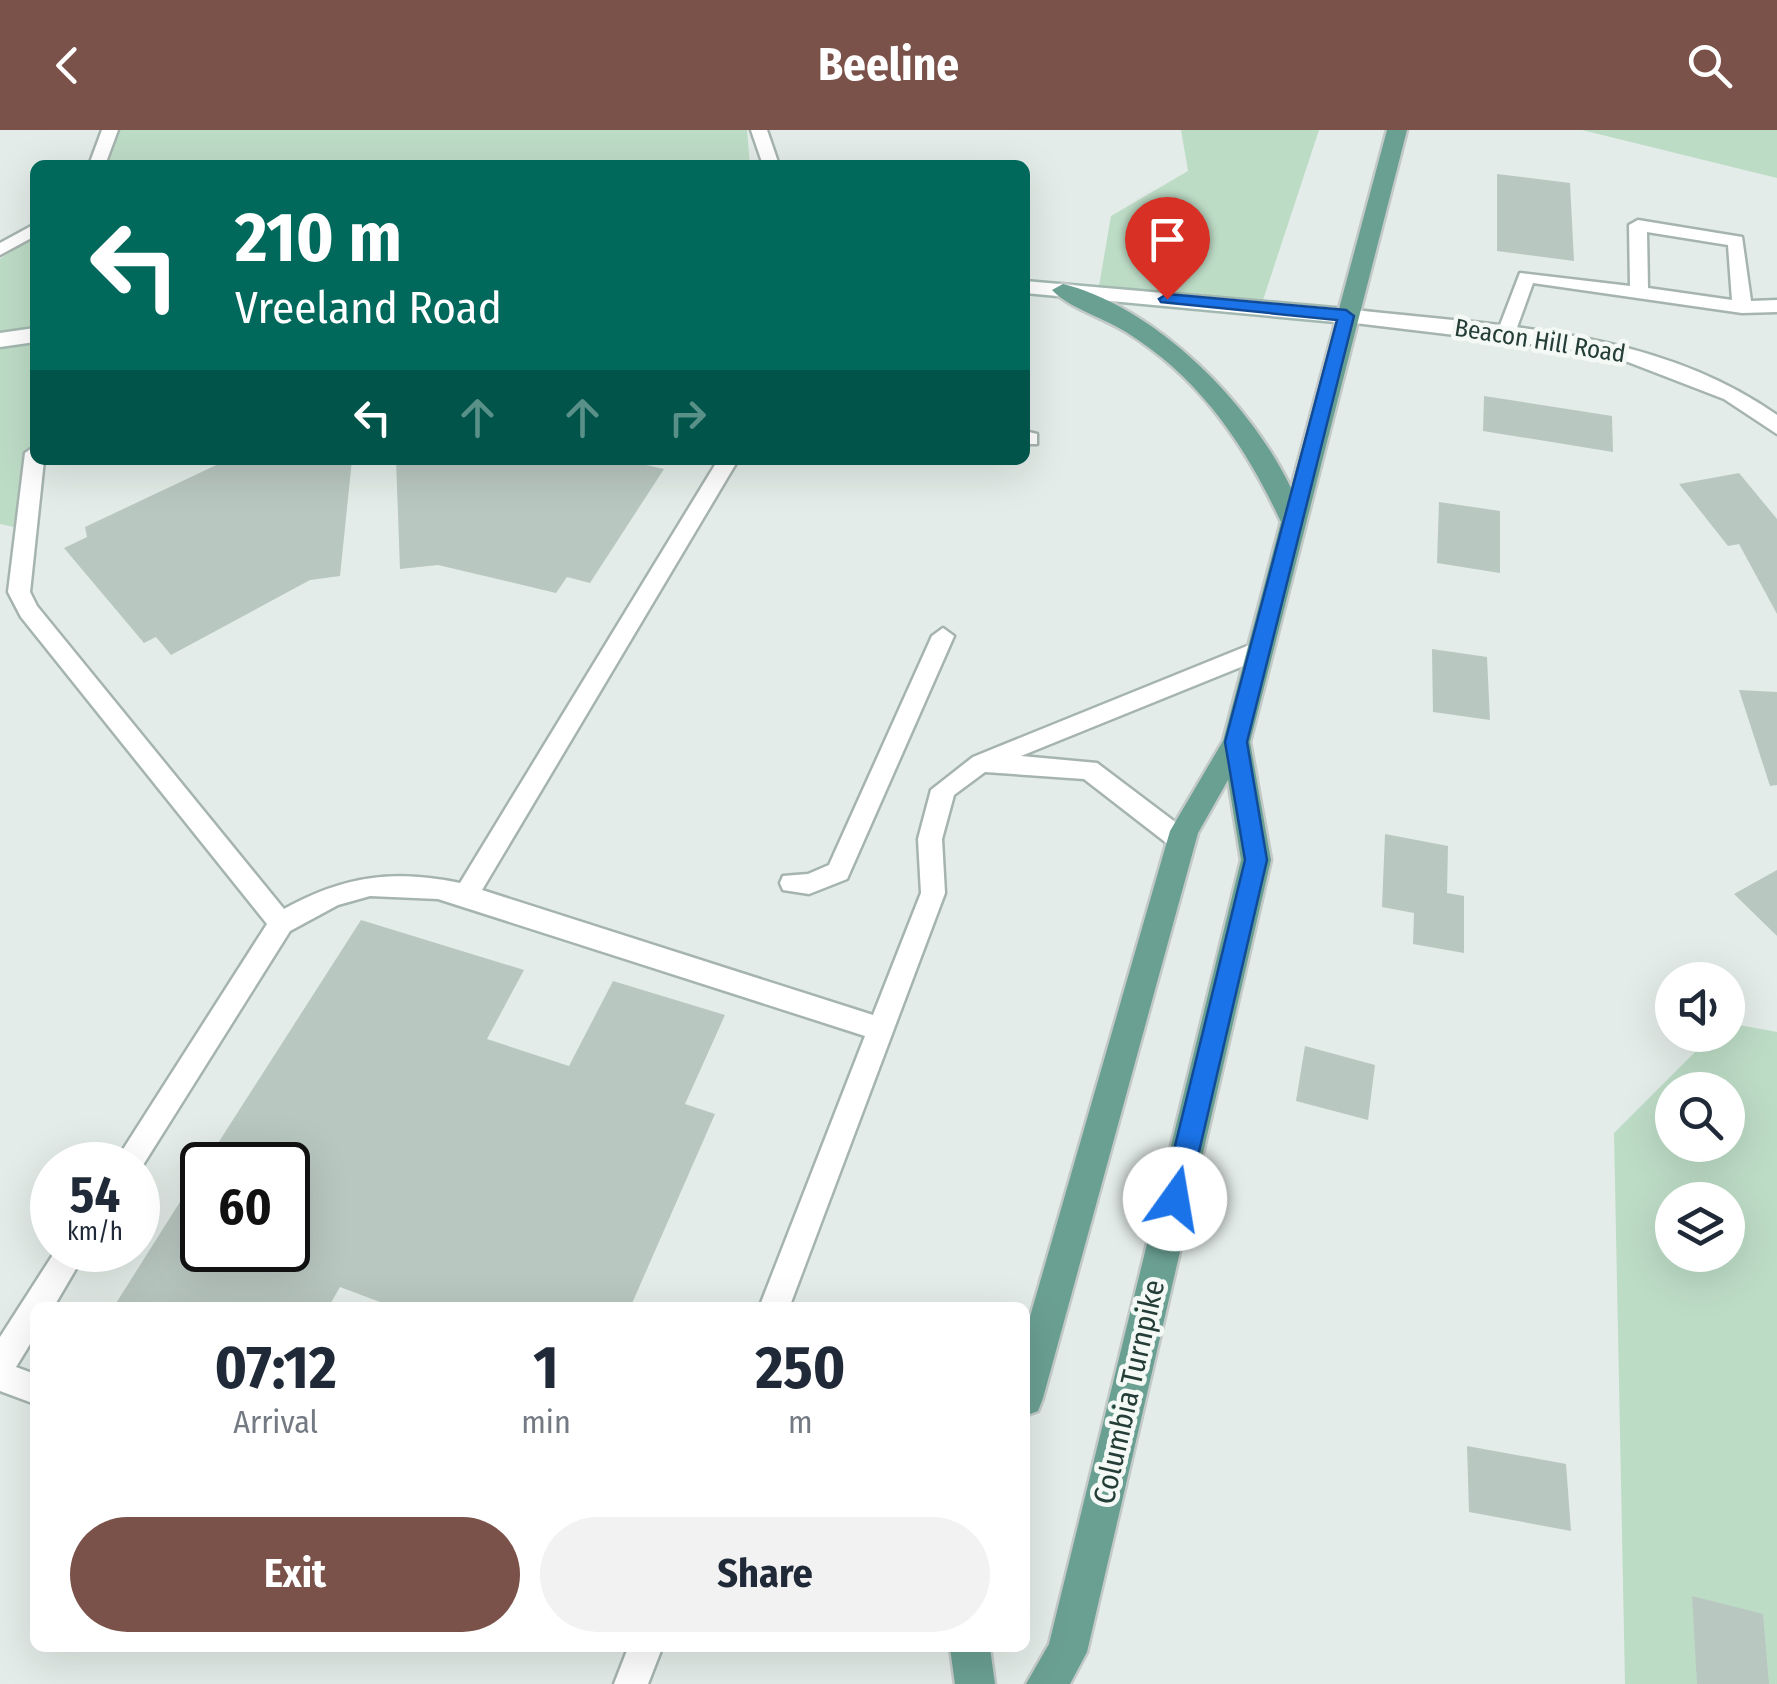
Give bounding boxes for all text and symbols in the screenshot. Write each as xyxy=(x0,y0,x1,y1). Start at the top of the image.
icon: back xyxy=(40,38,95,93)
text: Beeline xyxy=(818,38,959,92)
icon: search xyxy=(1682,38,1737,93)
text: 210 m xyxy=(235,196,402,280)
pin xyxy=(1125,197,1210,300)
icon: left xyxy=(70,200,200,330)
icon: arrive xyxy=(1140,212,1195,267)
text: Vreeland Road xyxy=(235,281,502,335)
street label: Beacon Hill Road xyxy=(1452,313,1628,369)
icon: left xyxy=(345,390,400,445)
icon: ahead xyxy=(450,390,505,445)
icon: ahead xyxy=(555,390,610,445)
icon: right xyxy=(660,390,715,445)
map controls xyxy=(1655,962,1745,1272)
button: sound xyxy=(1655,962,1745,1052)
button: search xyxy=(1655,1072,1745,1162)
speed limit sign: 60 xyxy=(180,1142,310,1272)
position arrow xyxy=(1123,1147,1227,1251)
text: 54 xyxy=(70,1165,120,1225)
button: layers xyxy=(1655,1182,1745,1272)
text: km/h xyxy=(67,1217,123,1247)
street label: Columbia Turnpike xyxy=(1086,1276,1172,1508)
text: 07:12 xyxy=(215,1332,337,1404)
text: 1 xyxy=(533,1332,559,1404)
text: 250 xyxy=(755,1332,845,1404)
text: Arrival xyxy=(233,1403,318,1441)
text: min xyxy=(521,1403,571,1441)
text: m xyxy=(788,1403,813,1441)
button: Exit xyxy=(70,1517,520,1632)
button: Share xyxy=(540,1517,990,1632)

